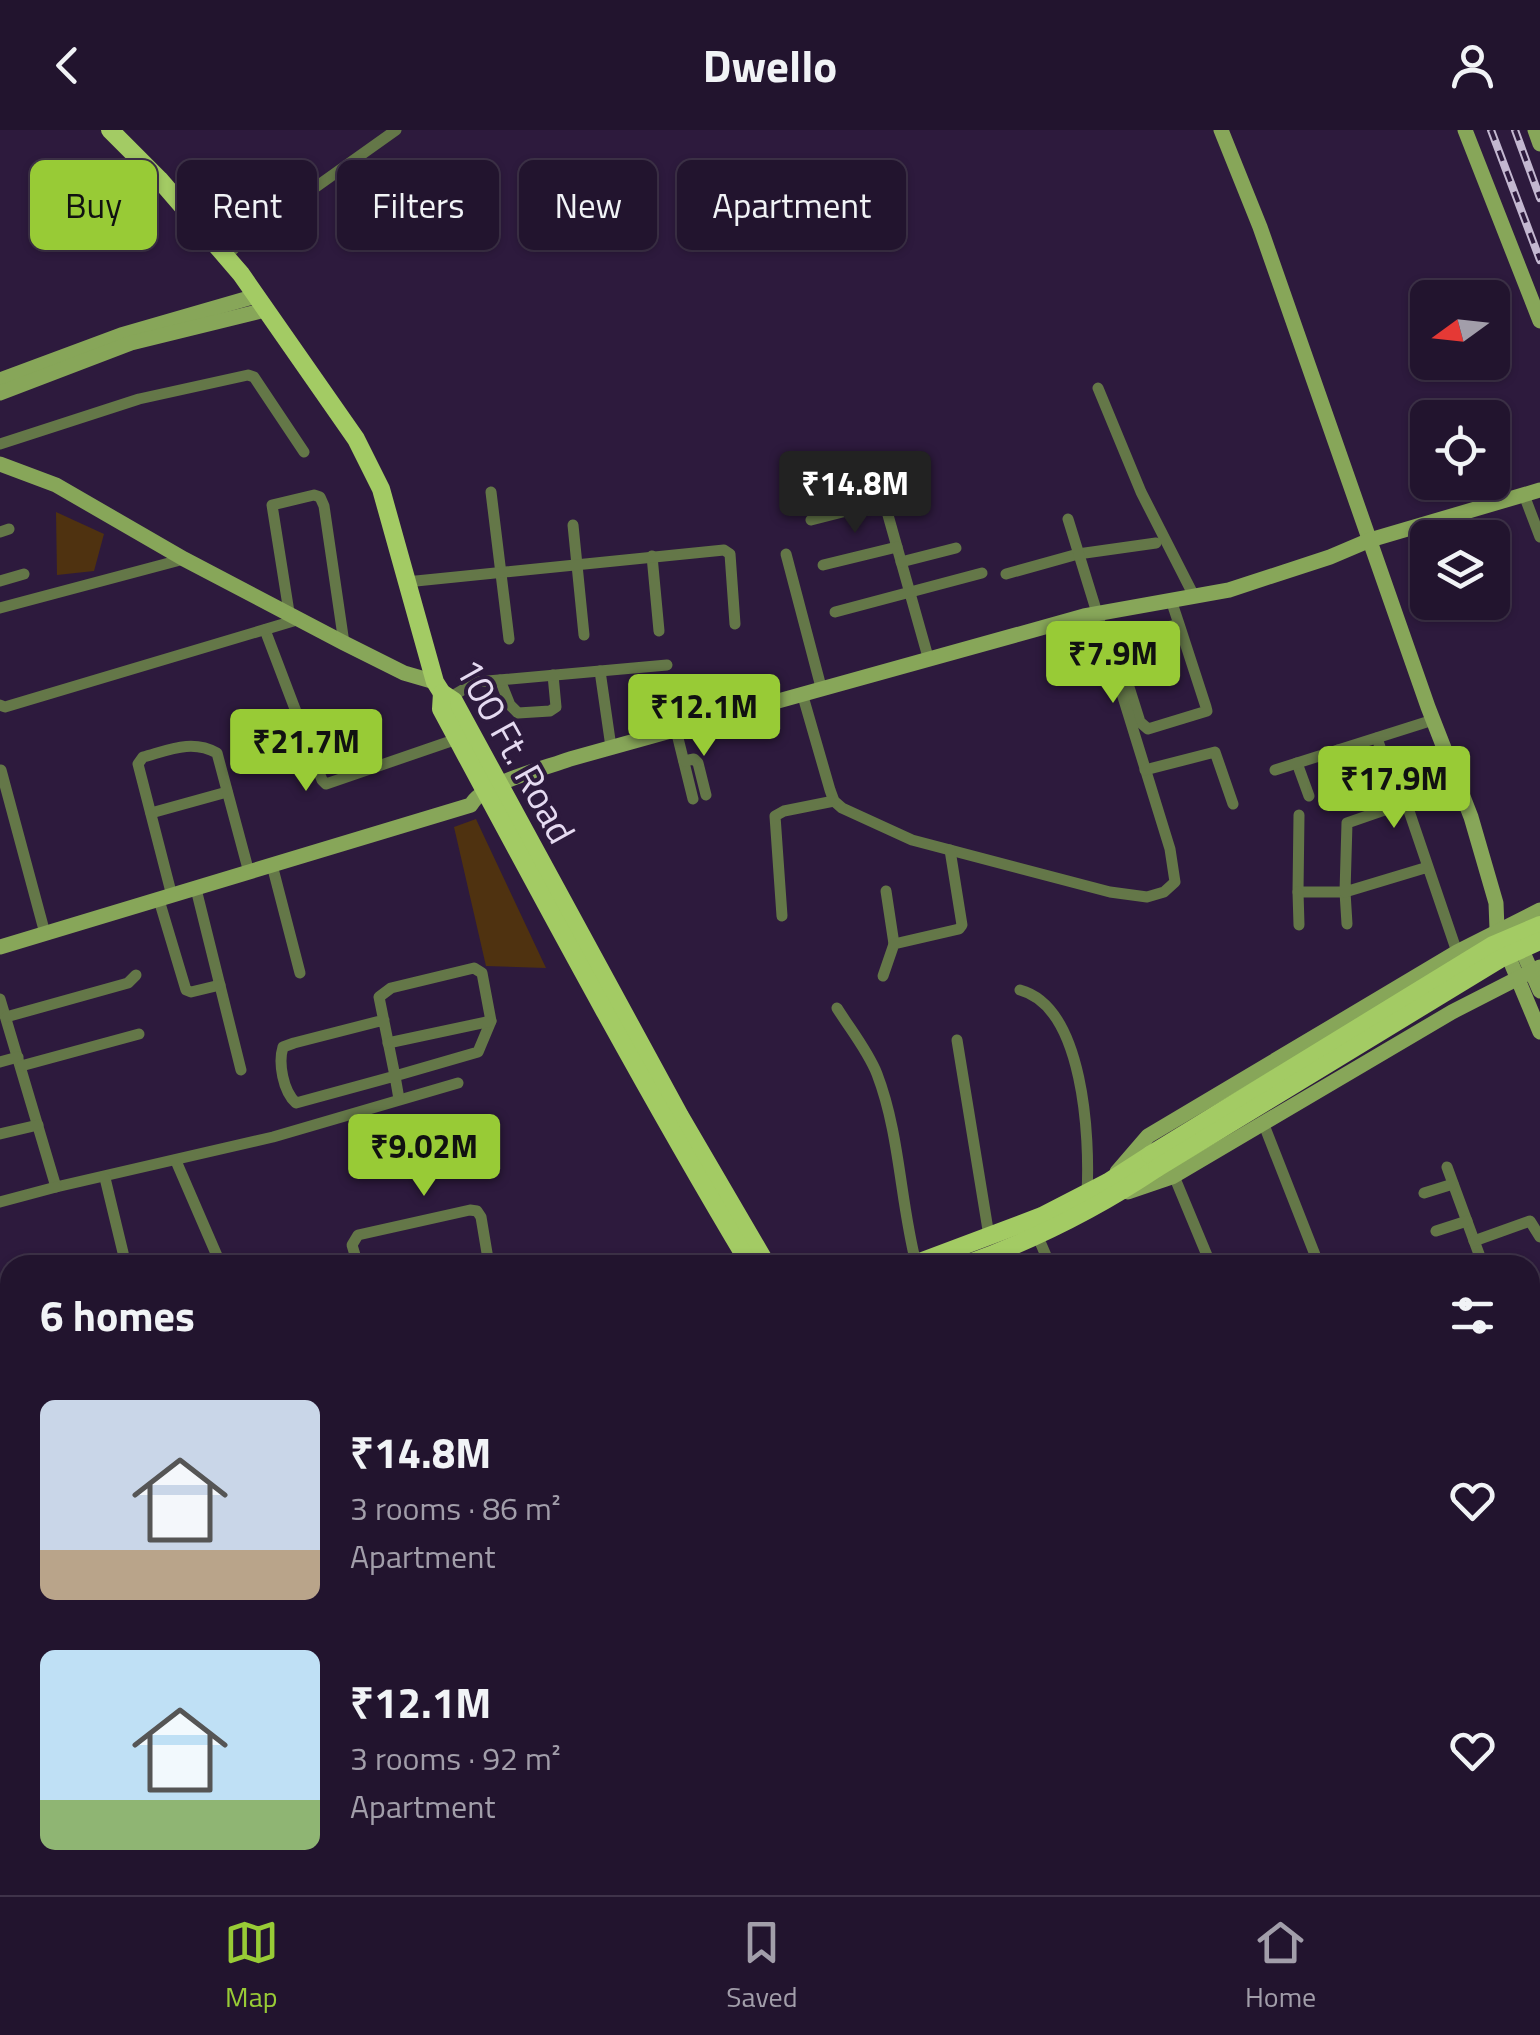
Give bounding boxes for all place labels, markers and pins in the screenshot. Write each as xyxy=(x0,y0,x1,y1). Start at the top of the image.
pin: ₹14.8M xyxy=(774,451,936,536)
pin: ₹7.9M xyxy=(1043,621,1183,706)
pin: ₹12.1M xyxy=(623,674,785,759)
pin: ₹21.7M xyxy=(225,709,387,794)
pin: ₹17.9M xyxy=(1313,746,1475,831)
pin: ₹9.02M xyxy=(343,1114,505,1199)

